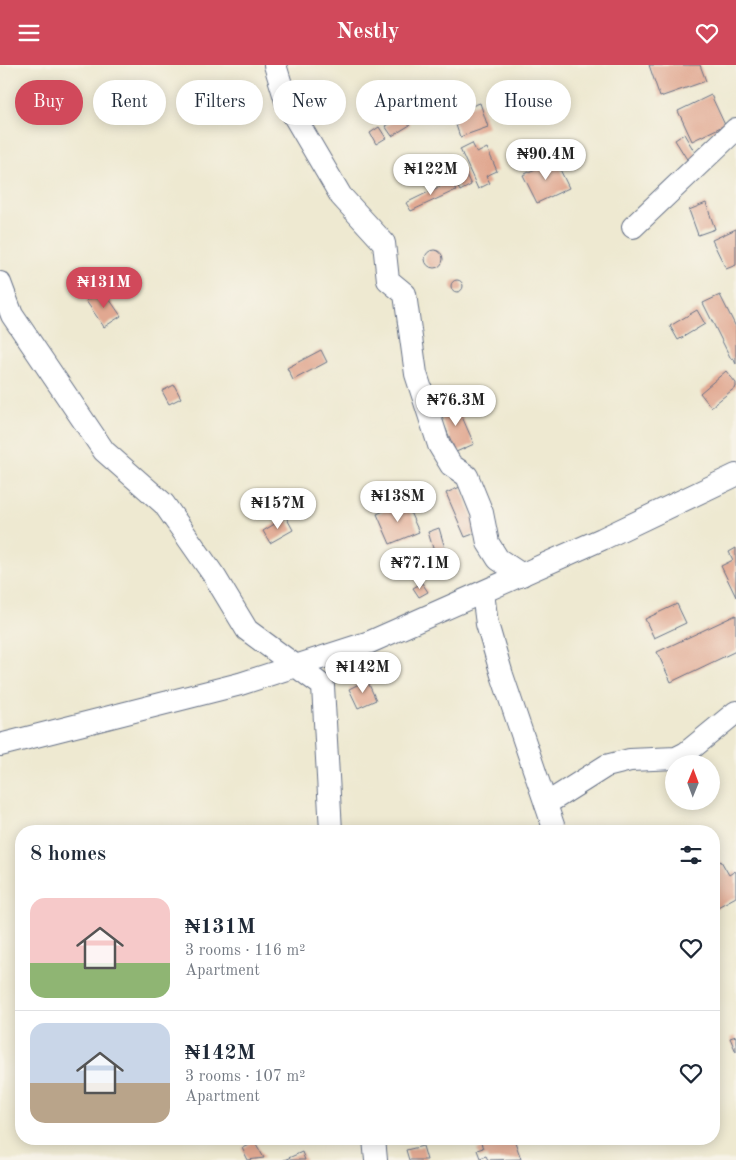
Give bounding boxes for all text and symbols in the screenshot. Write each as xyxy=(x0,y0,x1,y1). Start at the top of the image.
icon: menu xyxy=(15,19,43,47)
icon: heart xyxy=(693,19,721,47)
text: Nestly xyxy=(337,21,399,43)
chip: Buy xyxy=(15,80,83,125)
chip: Rent xyxy=(93,80,166,125)
chip: Filters xyxy=(176,80,263,125)
chip: New xyxy=(273,80,346,125)
chip: Apartment xyxy=(356,80,476,125)
chip: House xyxy=(486,80,571,125)
pin: ₦90.4M xyxy=(505,139,587,181)
text: ₦90.4M xyxy=(517,147,575,163)
pin: ₦122M xyxy=(396,153,466,196)
text: ₦122M xyxy=(404,162,458,178)
pin: ₦131M xyxy=(69,267,139,309)
text: ₦131M xyxy=(77,275,131,291)
pin: ₦76.3M xyxy=(415,385,497,427)
text: ₦76.3M xyxy=(427,393,485,409)
pin: ₦138M xyxy=(363,481,433,523)
pin: ₦157M xyxy=(243,487,313,530)
text: ₦138M xyxy=(371,489,425,505)
text: ₦157M xyxy=(251,496,305,512)
pin: ₦77.1M xyxy=(379,547,461,590)
text: ₦77.1M xyxy=(391,556,449,572)
pin: ₦142M xyxy=(328,651,398,694)
text: ₦142M xyxy=(336,660,390,676)
north arrow xyxy=(665,755,720,810)
map controls xyxy=(665,755,720,810)
icon: filters xyxy=(677,841,705,869)
text: 8 homes xyxy=(30,844,106,865)
text: ₦131M xyxy=(185,917,255,938)
icon: home xyxy=(70,918,130,978)
icon: heart xyxy=(677,934,705,962)
text: 3 rooms · 116 m² xyxy=(185,943,305,959)
text: Apartment xyxy=(185,963,260,979)
icon: home xyxy=(70,1043,130,1103)
text: ₦142M xyxy=(185,1043,255,1064)
icon: heart xyxy=(677,1059,705,1087)
text: 3 rooms · 107 m² xyxy=(185,1069,305,1085)
text: Apartment xyxy=(185,1089,260,1105)

